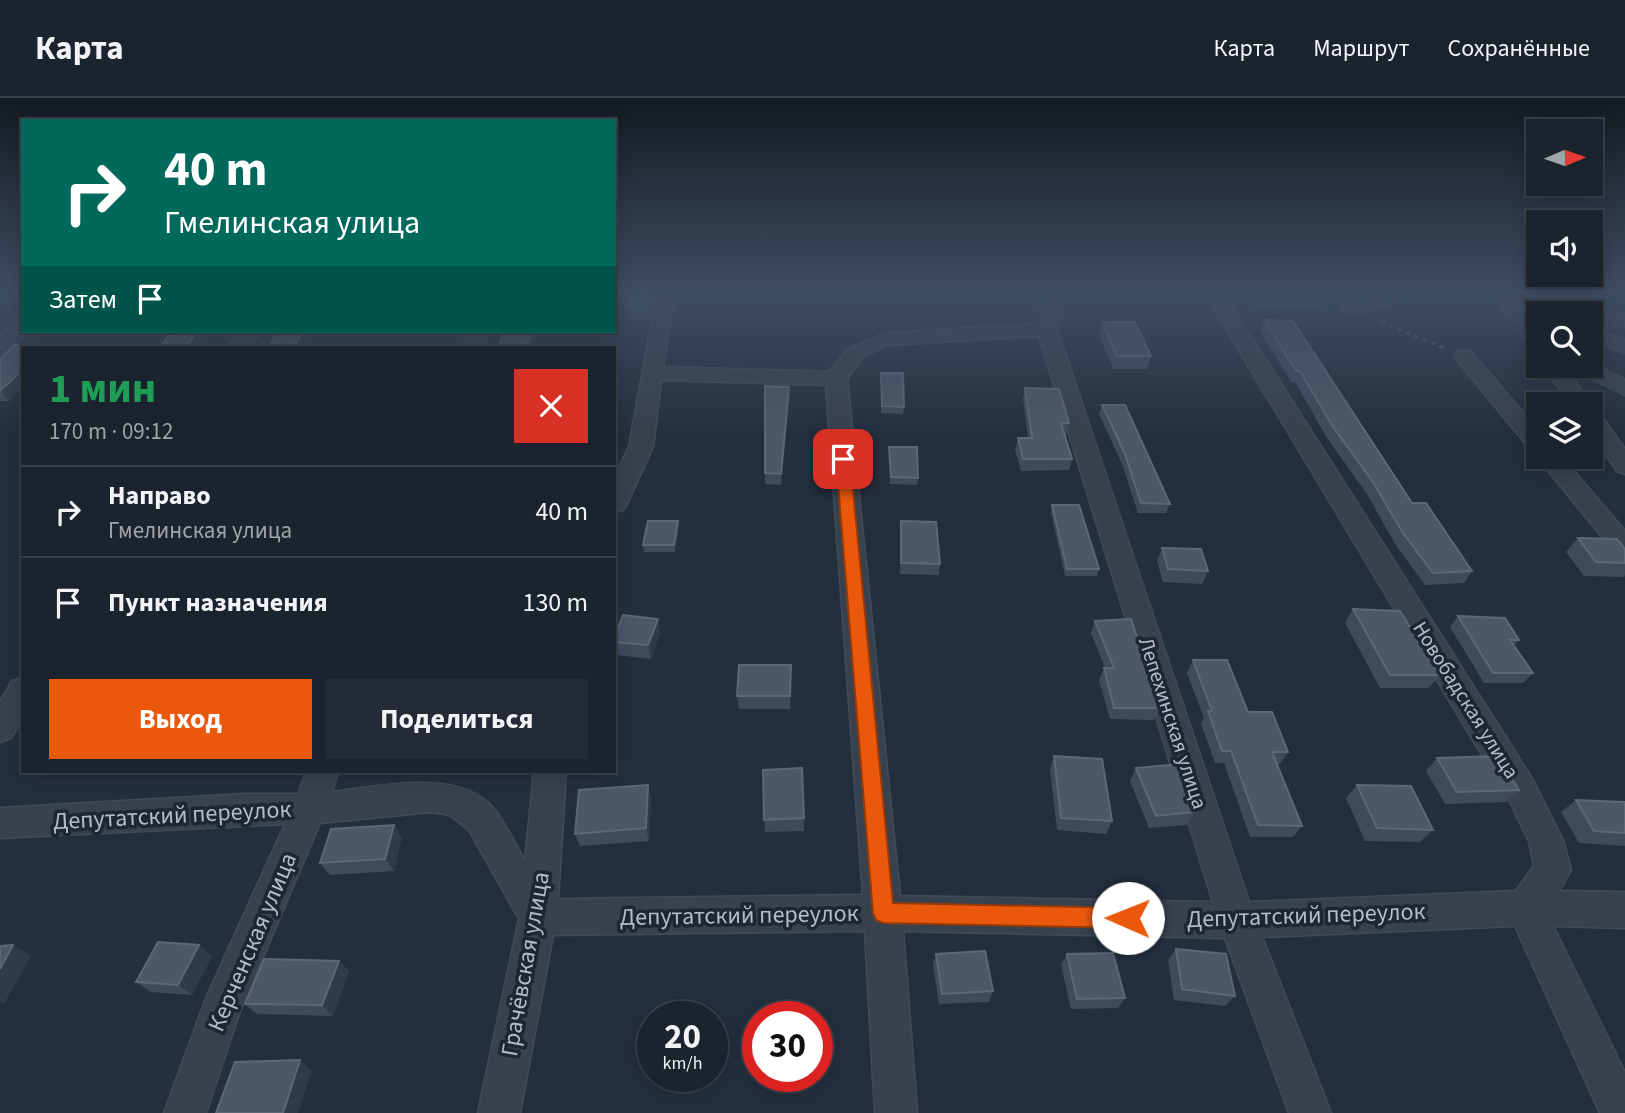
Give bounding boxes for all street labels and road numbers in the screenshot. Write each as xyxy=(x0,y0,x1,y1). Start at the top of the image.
street label: Новобадская улица xyxy=(1405,616,1527,784)
street label: Лепехинская улица xyxy=(1131,633,1215,813)
street label: Депутатский переулок xyxy=(52,792,292,839)
street label: Керченская улица xyxy=(199,847,306,1037)
street label: Грачёвская улица xyxy=(492,869,559,1059)
street label: Депутатский переулок xyxy=(1186,894,1426,937)
street label: Депутатский переулок xyxy=(619,896,859,935)

